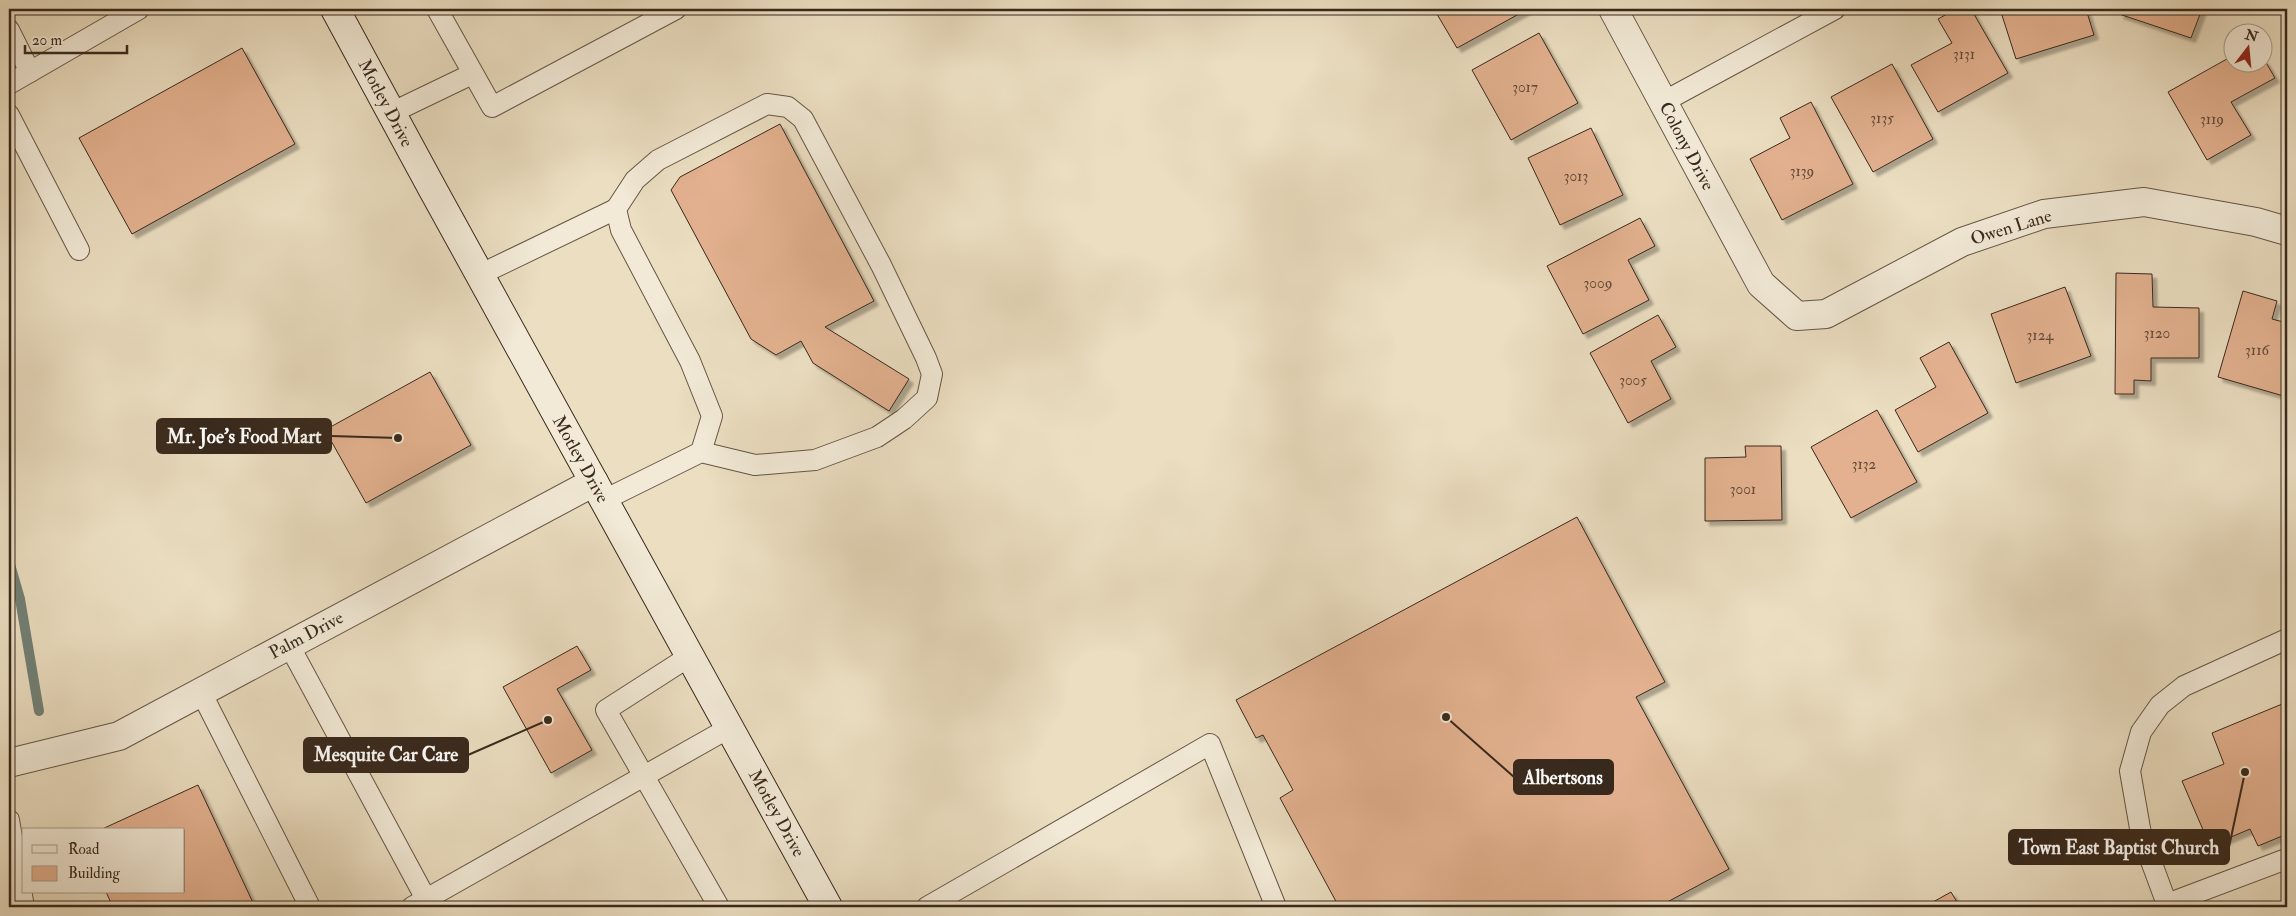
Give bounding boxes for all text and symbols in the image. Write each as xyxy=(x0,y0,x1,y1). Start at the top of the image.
scale bar xyxy=(25,22,128,54)
north arrow xyxy=(2224,22,2274,72)
text: N xyxy=(2242,26,2260,46)
text: 20 m xyxy=(32,31,62,50)
house number: 3131 xyxy=(1953,45,1975,64)
street label: Motley Drive xyxy=(353,55,419,152)
house number: 3017 xyxy=(1512,78,1538,97)
street label: Colony Drive xyxy=(1654,98,1720,195)
house number: 3135 xyxy=(1870,109,1894,128)
house number: 3119 xyxy=(2200,110,2224,129)
house number: 3139 xyxy=(1790,162,1814,181)
house number: 3013 xyxy=(1564,167,1588,186)
street label: Owen Lane xyxy=(1968,204,2055,251)
house number: 3009 xyxy=(1584,274,1612,293)
house number: 3120 xyxy=(2144,324,2170,343)
house number: 3124 xyxy=(2027,326,2054,345)
house number: 3116 xyxy=(2245,341,2270,360)
house number: 3005 xyxy=(1619,371,1647,390)
street label: Motley Drive xyxy=(547,411,614,507)
callout: Mr. Joe's Food Mart xyxy=(157,419,331,453)
text: Mr. Joe's Food Mart xyxy=(166,425,322,449)
house number: 3132 xyxy=(1852,455,1877,474)
house number: 3001 xyxy=(1730,480,1756,499)
street label: Palm Drive xyxy=(265,606,348,665)
callout: Mesquite Car Care xyxy=(304,738,468,772)
text: Mesquite Car Care xyxy=(313,743,458,768)
callout: Albertsons xyxy=(1514,760,1613,794)
street label: Motley Drive xyxy=(743,765,810,861)
text: Albertsons xyxy=(1522,766,1603,790)
legend xyxy=(22,828,185,894)
callout: Town East Baptist Church xyxy=(2009,830,2229,864)
text: Town East Baptist Church xyxy=(2018,836,2219,861)
text: Road xyxy=(68,840,100,859)
text: Building xyxy=(68,864,120,883)

